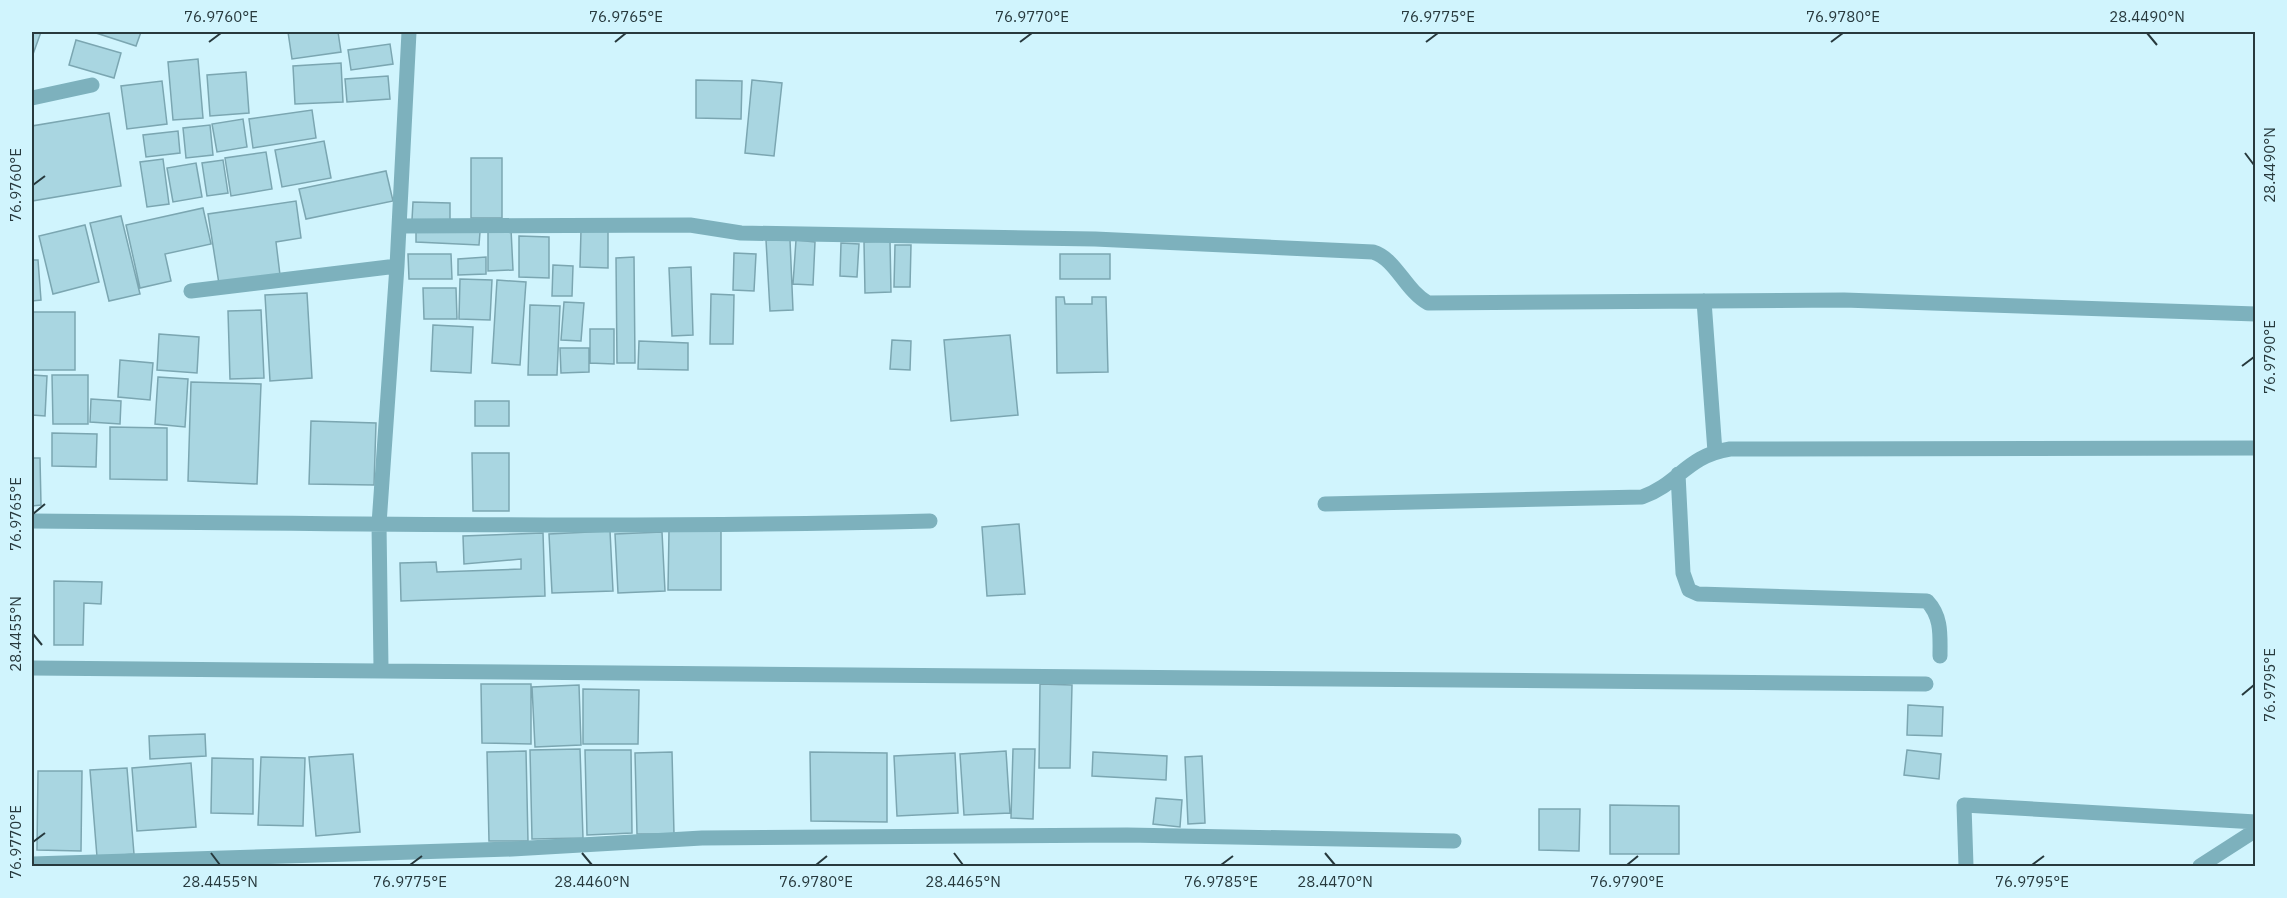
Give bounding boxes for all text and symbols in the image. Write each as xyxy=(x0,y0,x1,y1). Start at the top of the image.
text: 76.9760°E xyxy=(184,7,258,26)
text: 76.9765°E xyxy=(589,7,663,26)
text: 76.9770°E xyxy=(995,7,1069,26)
text: 76.9775°E xyxy=(1401,7,1475,26)
text: 76.9780°E xyxy=(1806,7,1880,26)
text: 28.4490°N xyxy=(2109,7,2185,26)
text: 28.4490°N xyxy=(2260,127,2279,203)
text: 76.9760°E xyxy=(6,148,25,222)
text: 76.9790°E xyxy=(2260,320,2279,394)
text: 76.9765°E xyxy=(6,477,25,551)
text: 28.4455°N xyxy=(6,596,25,672)
text: 76.9795°E xyxy=(2260,648,2279,722)
text: 76.9770°E xyxy=(6,805,25,879)
text: 28.4455°N xyxy=(182,872,258,891)
text: 76.9775°E xyxy=(373,872,447,891)
text: 28.4460°N xyxy=(554,872,630,891)
text: 76.9780°E xyxy=(779,872,853,891)
text: 28.4465°N xyxy=(925,872,1001,891)
text: 76.9785°E xyxy=(1184,872,1258,891)
text: 28.4470°N xyxy=(1297,872,1373,891)
text: 76.9790°E xyxy=(1590,872,1664,891)
text: 76.9795°E xyxy=(1995,872,2069,891)

